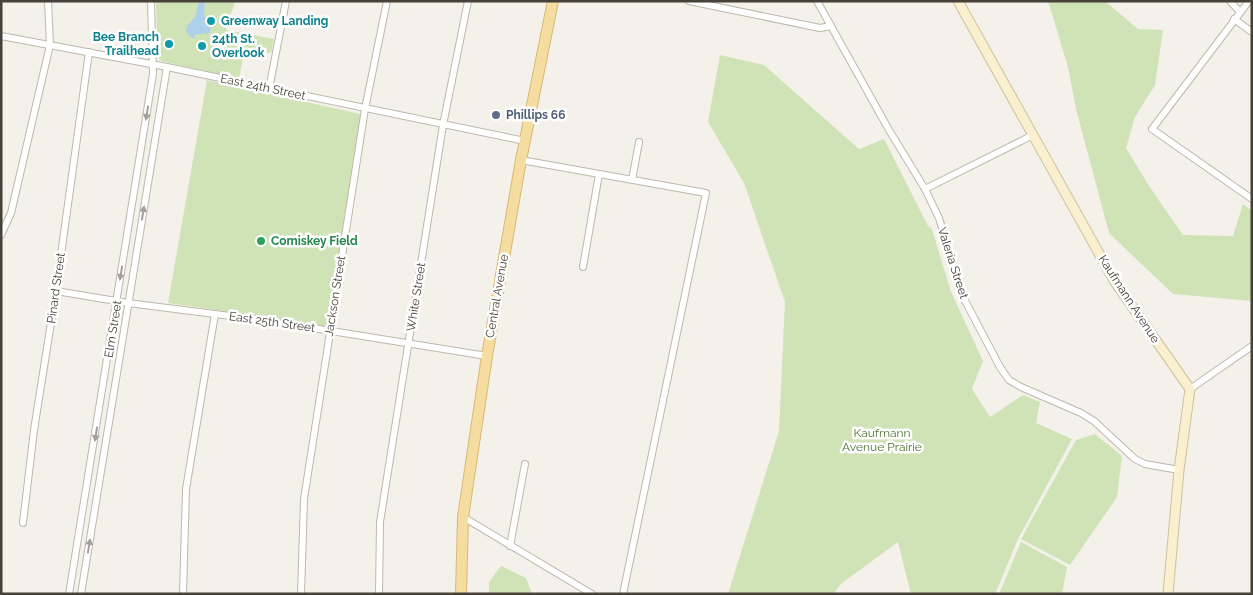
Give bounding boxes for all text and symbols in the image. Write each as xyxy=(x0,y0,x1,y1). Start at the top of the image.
place label: Greenway Landing xyxy=(221,14,328,28)
marker: Greenway Landing xyxy=(205,15,217,27)
place label: Bee Branch Trailhead xyxy=(93,30,159,58)
place label: 24th St. Overlook xyxy=(212,32,265,60)
marker: Bee Branch Trailhead xyxy=(163,38,175,50)
marker: 24th St. Overlook xyxy=(196,40,208,52)
street label: East 24th Street xyxy=(219,71,307,103)
one-way arrow xyxy=(142,105,150,121)
place label: Phillips 66 xyxy=(506,108,565,122)
marker: Phillips 66 xyxy=(490,109,502,121)
one-way arrow xyxy=(140,204,148,220)
street label: Valeria Street xyxy=(935,226,971,300)
place label: Comiskey Field xyxy=(271,234,358,248)
marker: Comiskey Field xyxy=(255,235,267,247)
street label: Pinard Street xyxy=(44,252,68,324)
street label: Central Avenue xyxy=(483,253,511,339)
street label: Kaufmann Avenue xyxy=(1095,253,1163,345)
street label: Jackson Street xyxy=(322,255,348,337)
street label: White Street xyxy=(404,262,428,332)
one-way arrow xyxy=(117,266,125,282)
street label: Elm Street xyxy=(102,299,124,359)
street label: East 25th Street xyxy=(228,309,316,335)
one-way arrow xyxy=(91,426,99,442)
park label: Kaufmann Avenue Prairie xyxy=(842,426,922,454)
one-way arrow xyxy=(85,537,93,553)

